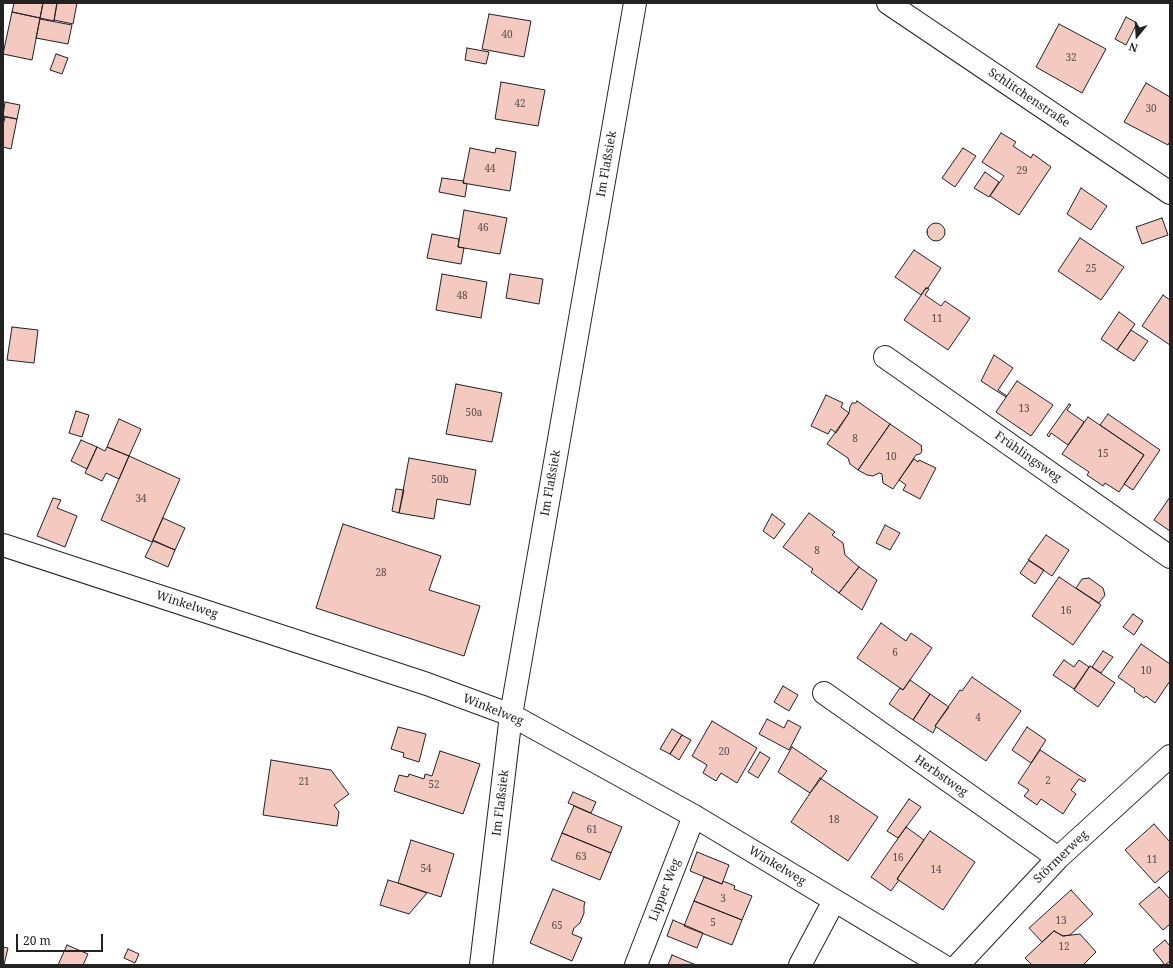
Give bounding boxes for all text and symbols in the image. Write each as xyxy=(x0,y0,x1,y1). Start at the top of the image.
north arrow xyxy=(1117,16,1157,56)
house number: 40 xyxy=(501,29,513,41)
text: N xyxy=(1127,39,1140,56)
house number: 32 xyxy=(1065,52,1077,64)
street label: Schlitchenstraße xyxy=(985,65,1073,131)
house number: 42 xyxy=(514,98,526,110)
house number: 30 xyxy=(1145,103,1157,115)
street label: Im Flaßsiek xyxy=(594,130,620,198)
house number: 44 xyxy=(484,163,496,175)
house number: 29 xyxy=(1016,165,1028,177)
house number: 46 xyxy=(477,222,489,234)
house number: 25 xyxy=(1085,263,1097,275)
house number: 48 xyxy=(456,290,468,302)
house number: 11 xyxy=(931,313,943,325)
house number: 13 xyxy=(1018,403,1030,415)
house number: 50a xyxy=(466,407,482,419)
street label: Frühlingsweg xyxy=(992,429,1064,485)
house number: 8 xyxy=(852,433,858,445)
house number: 15 xyxy=(1097,448,1109,460)
street label: Im Flaßsiek xyxy=(538,449,564,517)
house number: 10 xyxy=(885,451,897,463)
house number: 50b xyxy=(431,474,449,486)
house number: 34 xyxy=(135,493,147,505)
house number: 8 xyxy=(814,545,820,557)
house number: 28 xyxy=(375,567,387,579)
street label: Winkelweg xyxy=(154,588,220,622)
house number: 16 xyxy=(1060,605,1072,617)
house number: 6 xyxy=(892,647,898,659)
house number: 10 xyxy=(1140,665,1152,677)
street label: Winkelweg xyxy=(461,691,525,729)
house number: 4 xyxy=(975,712,981,724)
house number: 20 xyxy=(718,746,730,758)
street label: Herbstweg xyxy=(912,752,970,800)
street label: Im Flaßsiek xyxy=(490,769,512,837)
house number: 2 xyxy=(1045,775,1051,787)
house number: 21 xyxy=(298,776,310,788)
house number: 52 xyxy=(428,779,440,791)
house number: 18 xyxy=(828,814,840,826)
house number: 61 xyxy=(586,824,598,836)
street label: Störmerweg xyxy=(1031,828,1091,886)
street label: Winkelweg xyxy=(746,843,808,889)
house number: 63 xyxy=(575,851,587,863)
house number: 16 xyxy=(892,852,904,864)
house number: 11 xyxy=(1146,854,1158,866)
street label: Lipper Weg xyxy=(646,857,684,923)
house number: 54 xyxy=(420,863,432,875)
house number: 14 xyxy=(930,864,942,876)
house number: 3 xyxy=(720,893,726,905)
house number: 13 xyxy=(1055,915,1067,927)
house number: 5 xyxy=(710,917,716,929)
house number: 65 xyxy=(551,920,563,932)
scale bar xyxy=(18,926,105,952)
text: 20 m xyxy=(23,932,51,949)
house number: 12 xyxy=(1058,941,1070,953)

